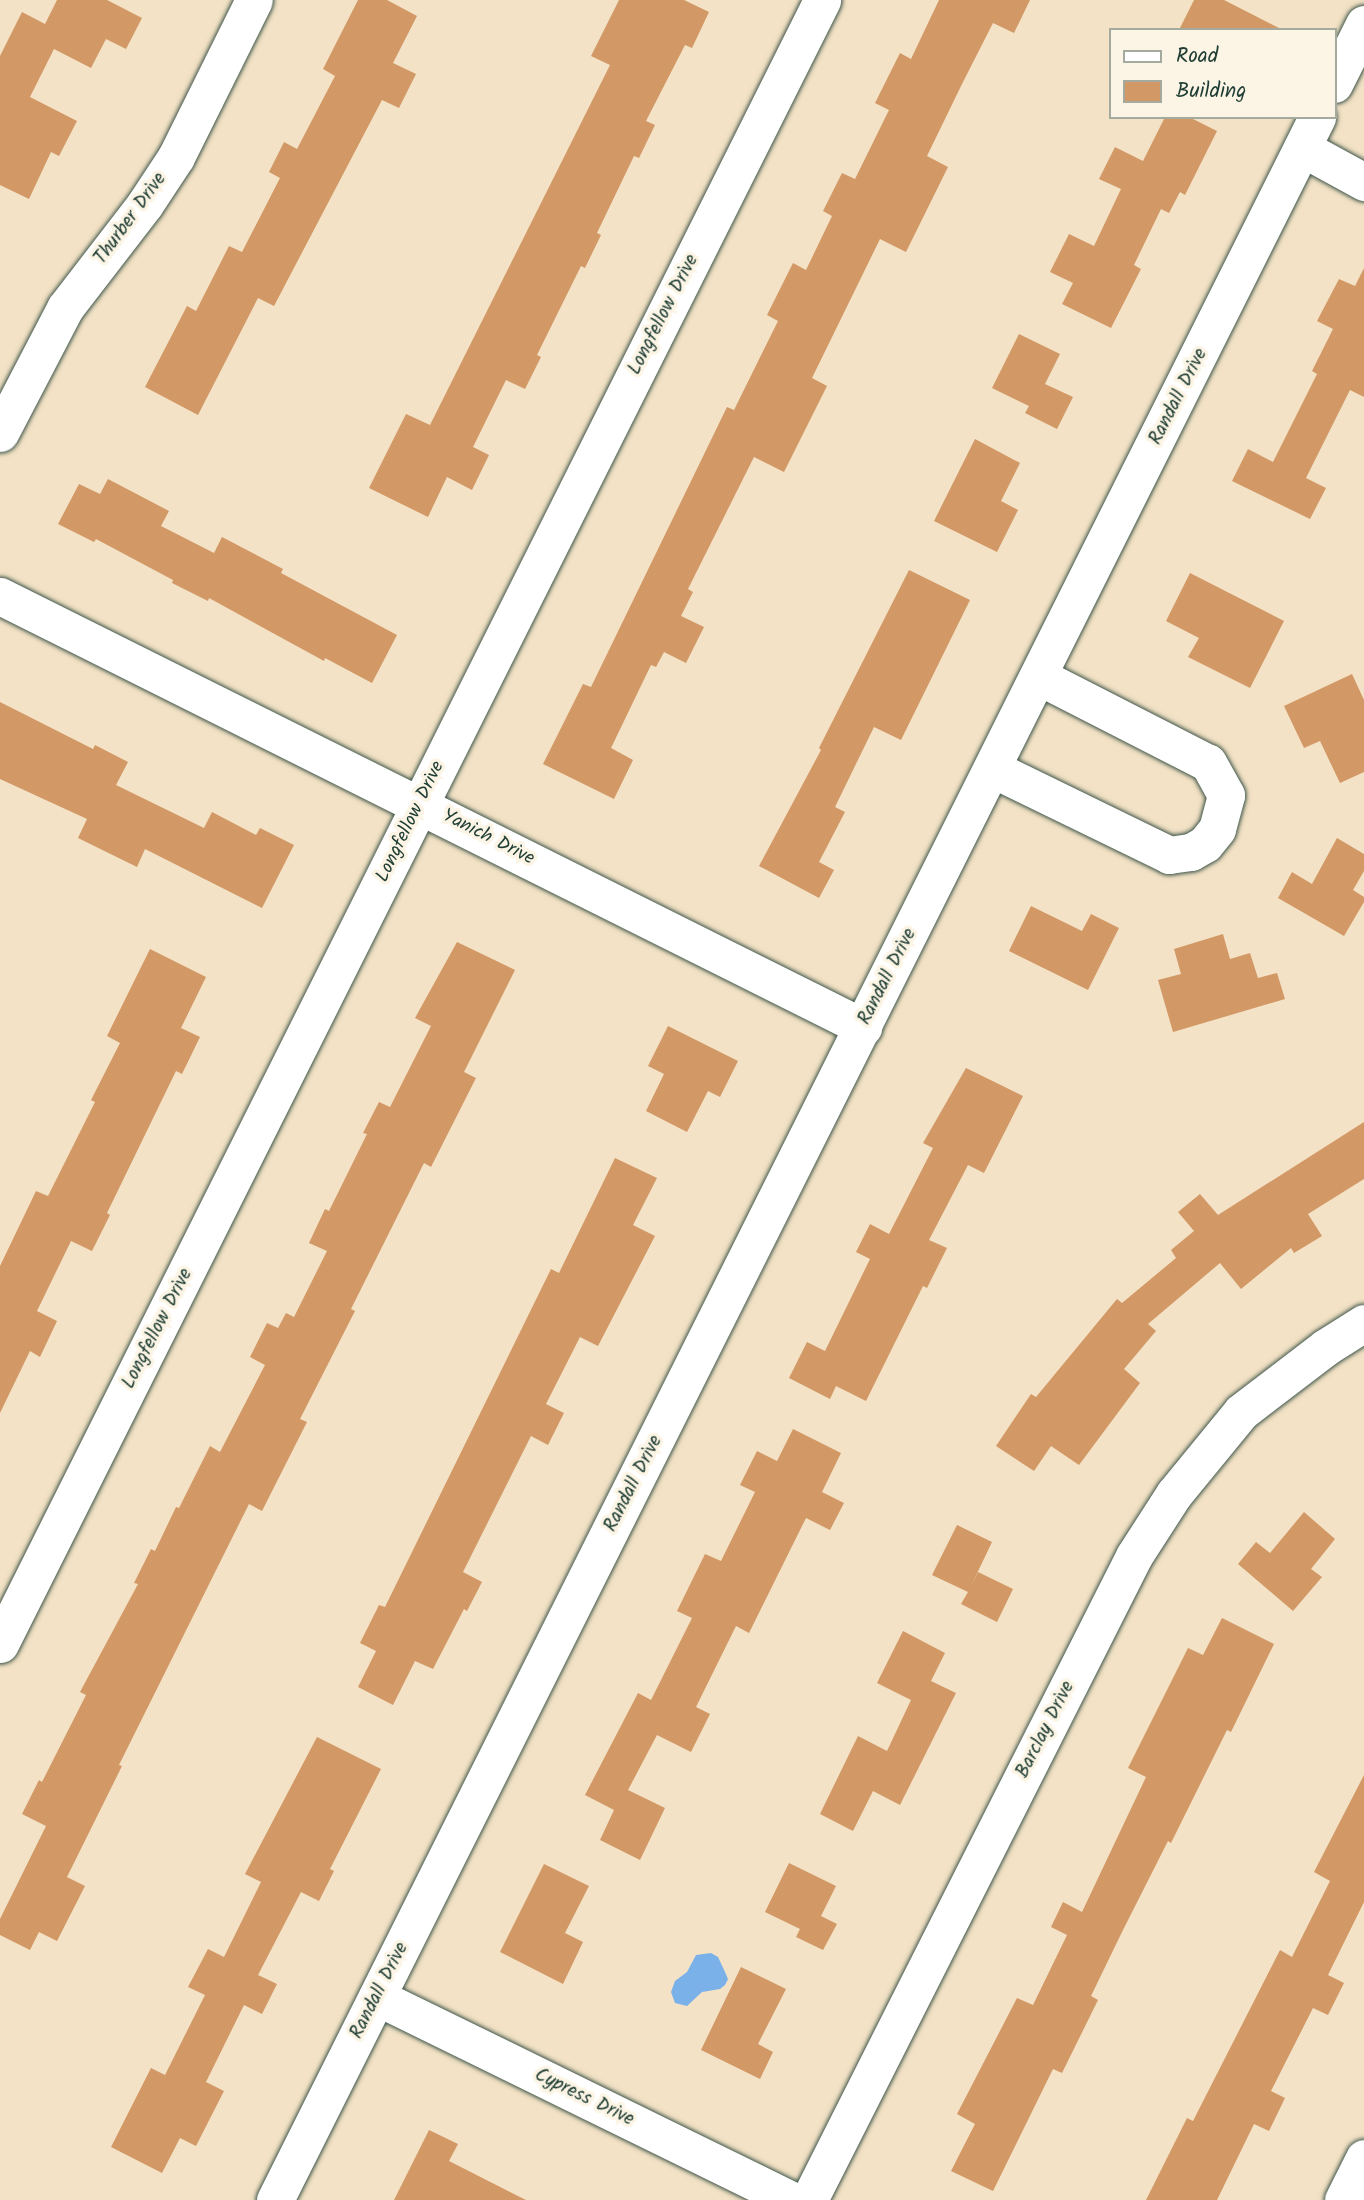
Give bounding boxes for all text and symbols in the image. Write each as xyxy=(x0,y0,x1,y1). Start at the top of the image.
legend xyxy=(1108,28,1336,119)
text: Road xyxy=(1176,40,1218,73)
text: Building xyxy=(1176,75,1246,108)
street label: Thurber Drive xyxy=(90,169,172,269)
street label: Longfellow Drive xyxy=(624,251,704,379)
street label: Randall Drive xyxy=(1145,345,1213,449)
street label: Longfellow Drive xyxy=(372,758,450,886)
street label: Yanich Drive xyxy=(438,805,538,871)
street label: Randall Drive xyxy=(854,925,922,1029)
street label: Longfellow Drive xyxy=(118,1265,198,1393)
street label: Randall Drive xyxy=(600,1432,668,1536)
street label: Barclay Drive xyxy=(1012,1678,1080,1782)
street label: Randall Drive xyxy=(346,1939,414,2043)
street label: Cypress Drive xyxy=(531,2064,637,2132)

